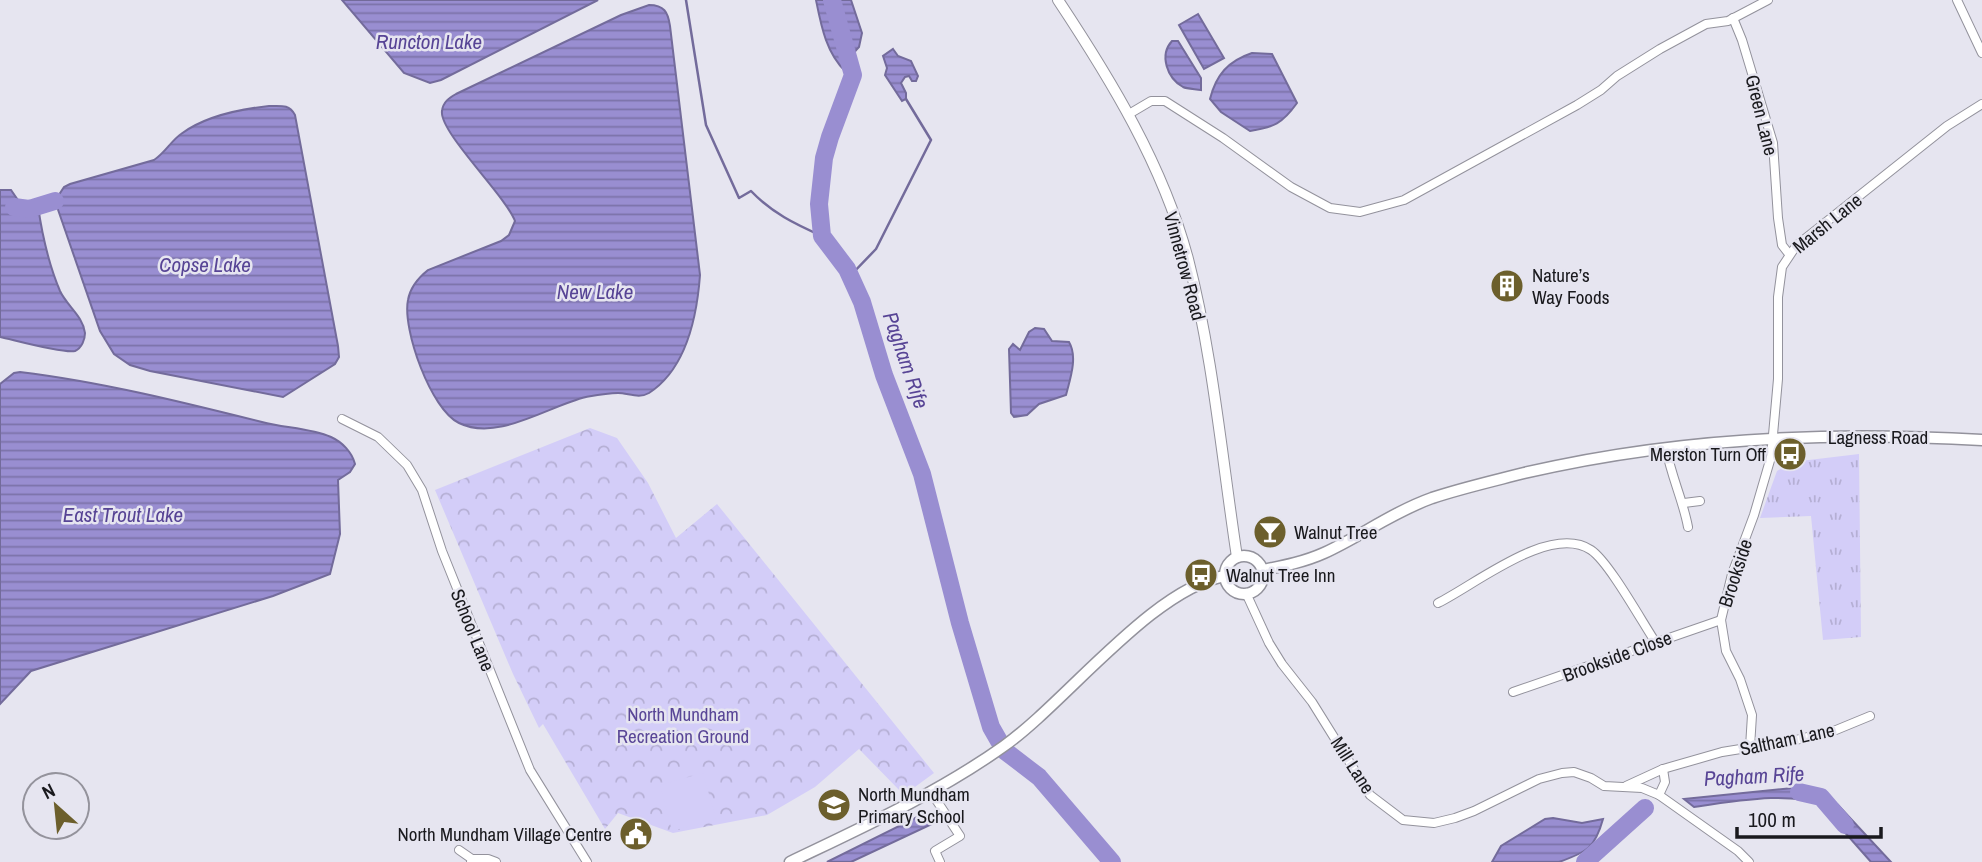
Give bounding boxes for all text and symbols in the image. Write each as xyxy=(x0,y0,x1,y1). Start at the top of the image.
water label: Runcton Lake xyxy=(376,27,482,56)
street label: Green Lane xyxy=(1739,72,1785,158)
street label: Marsh Lane xyxy=(1787,187,1867,259)
street label: Vinnetrow Road xyxy=(1158,209,1212,323)
water label: Copse Lake xyxy=(159,250,251,279)
place label: Nature’s Way Foods xyxy=(1532,262,1610,310)
building icon: Nature’s Way Foods xyxy=(1488,267,1526,305)
water label: New Lake xyxy=(557,277,633,306)
water label: Pagham Rife xyxy=(876,308,936,412)
street label: Lagness Road xyxy=(1828,424,1928,450)
bus stop icon: Merston Turn Off xyxy=(1771,435,1809,473)
place label: Merston Turn Off xyxy=(1650,441,1767,467)
water label: East Trout Lake xyxy=(63,500,183,529)
bar icon: Walnut Tree xyxy=(1251,513,1289,551)
place label: Walnut Tree xyxy=(1294,519,1377,545)
street label: Brookside xyxy=(1712,536,1758,610)
bus stop icon: Walnut Tree Inn xyxy=(1182,556,1220,594)
place label: Walnut Tree Inn xyxy=(1226,562,1335,588)
street label: School Lane xyxy=(445,585,501,675)
street label: Brookside Close xyxy=(1559,624,1675,688)
park label: North Mundham Recreation Ground xyxy=(617,701,749,749)
street label: Saltham Lane xyxy=(1737,716,1837,762)
street label: Mill Lane xyxy=(1325,731,1381,799)
water label: Pagham Rife xyxy=(1703,759,1805,793)
north arrow xyxy=(21,771,91,841)
text: N xyxy=(37,777,59,805)
place label: North Mundham Primary School xyxy=(858,781,970,829)
school or university icon: North Mundham Primary School xyxy=(815,786,853,824)
scale bar xyxy=(1737,796,1881,840)
text: 100 m xyxy=(1748,805,1796,834)
public building icon: North Mundham Village Centre xyxy=(617,815,655,853)
place label: North Mundham Village Centre xyxy=(398,821,612,847)

